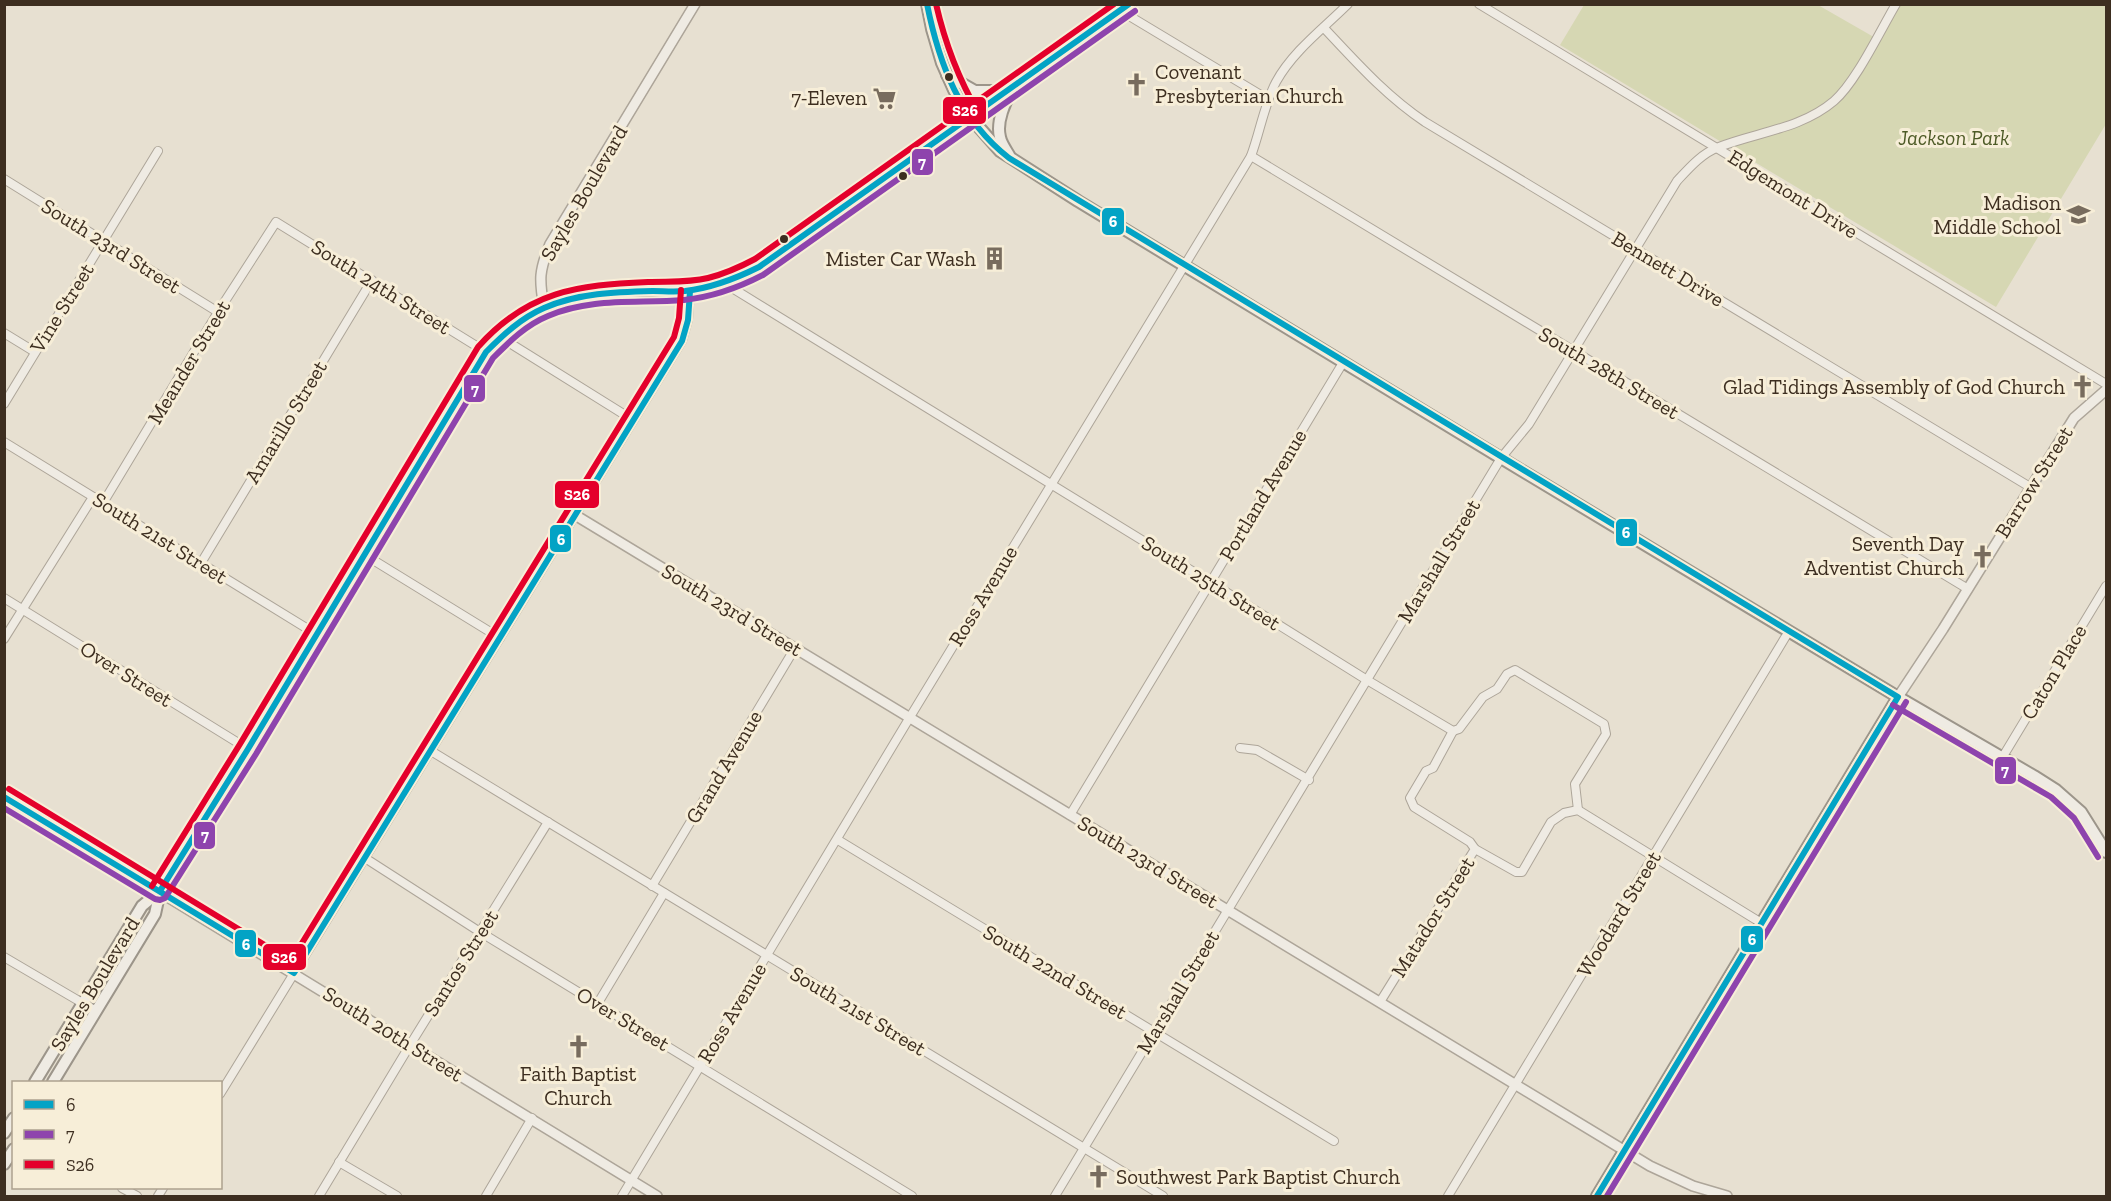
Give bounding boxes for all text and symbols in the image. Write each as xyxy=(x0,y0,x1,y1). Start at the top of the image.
place label: Covenant Presbyterian Church xyxy=(1155,59,1343,108)
unlabelled marker xyxy=(943,71,955,83)
church icon: Covenant Presbyterian Church xyxy=(1124,71,1150,97)
place label: 7-Eleven xyxy=(791,85,867,110)
supermarket icon: 7-Eleven xyxy=(872,85,898,111)
line badge: S26 xyxy=(942,96,987,125)
text: S26 xyxy=(952,101,978,120)
street label: Sayles Boulevard xyxy=(535,120,633,265)
park label: Jackson Park xyxy=(1898,125,2009,150)
street label: Edgemont Drive xyxy=(1724,144,1863,244)
line badge: 7 xyxy=(911,148,934,176)
text: 7 xyxy=(918,153,926,172)
unlabelled marker xyxy=(897,170,909,182)
place label: Madison Middle School xyxy=(1934,190,2061,239)
street label: South 23rd Street xyxy=(37,193,186,299)
school or university icon: Madison Middle School xyxy=(2066,202,2092,228)
line badge: 6 xyxy=(1101,207,1125,236)
text: 6 xyxy=(1109,212,1118,231)
street label: Bennett Drive xyxy=(1608,225,1729,312)
unlabelled marker xyxy=(778,233,790,245)
street label: South 24th Street xyxy=(307,234,456,340)
place label: Mister Car Wash xyxy=(825,246,976,271)
building icon: Mister Car Wash xyxy=(981,246,1007,272)
street label: Vine Street xyxy=(24,258,99,358)
street label: Meander Street xyxy=(142,295,235,428)
street label: South 28th Street xyxy=(1534,321,1684,424)
street label: Amarillo Street xyxy=(239,356,332,488)
line badge: 7 xyxy=(463,374,486,403)
place label: Glad Tidings Assembly of God Church xyxy=(1723,374,2065,399)
church icon: Glad Tidings Assembly of God Church xyxy=(2070,374,2096,400)
text: 7 xyxy=(471,380,479,399)
street label: Barrow Street xyxy=(1989,421,2078,542)
street label: Portland Avenue xyxy=(1214,424,1312,565)
line badge: S26 xyxy=(554,480,600,509)
text: S26 xyxy=(564,485,590,504)
street label: South 21st Street xyxy=(88,486,232,589)
street label: Marshall Street xyxy=(1392,494,1485,627)
line badge: 6 xyxy=(1615,518,1638,547)
text: 6 xyxy=(1622,523,1631,542)
line badge: 6 xyxy=(549,524,572,553)
text: 6 xyxy=(557,530,566,549)
street label: South 25th Street xyxy=(1137,530,1285,635)
place label: Seventh Day Adventist Church xyxy=(1804,531,1964,580)
street label: Ross Avenue xyxy=(943,541,1022,650)
church icon: Seventh Day Adventist Church xyxy=(1969,543,1995,569)
street label: South 23rd Street xyxy=(658,558,807,661)
street label: Caton Place xyxy=(2015,620,2092,724)
street label: Over Street xyxy=(75,635,177,712)
street label: Grand Avenue xyxy=(680,705,767,828)
line badge: 7 xyxy=(1994,756,2017,785)
text: 7 xyxy=(2001,761,2009,780)
street label: South 23rd Street xyxy=(1074,810,1223,913)
line badge: 7 xyxy=(193,821,216,850)
text: 7 xyxy=(201,826,209,845)
street label: Woodard Street xyxy=(1571,846,1666,981)
street label: Matador Street xyxy=(1386,852,1480,982)
street label: Santos Street xyxy=(418,905,503,1021)
street label: Sayles Boulevard xyxy=(45,912,145,1055)
street label: South 22nd Street xyxy=(979,919,1132,1024)
street label: Marshall Street xyxy=(1131,925,1224,1058)
line badge: 6 xyxy=(1740,925,1764,953)
line badge: 6 xyxy=(234,929,257,958)
text: 6 xyxy=(1748,930,1757,949)
text: 6 xyxy=(242,935,251,954)
line badge: S26 xyxy=(262,943,307,971)
text: S26 xyxy=(271,948,297,967)
street label: Ross Avenue xyxy=(692,958,771,1067)
street label: South 21st Street xyxy=(786,960,931,1061)
street label: South 20th Street xyxy=(319,981,468,1087)
street label: Over Street xyxy=(572,981,674,1056)
church icon: Faith Baptist Church xyxy=(565,1033,591,1059)
place label: Faith Baptist Church xyxy=(520,1061,637,1110)
legend xyxy=(12,1081,222,1189)
text: 6 xyxy=(66,1094,76,1116)
text: 7 xyxy=(66,1124,75,1146)
text: S26 xyxy=(66,1154,94,1176)
church icon: Southwest Park Baptist Church xyxy=(1085,1164,1111,1190)
place label: Southwest Park Baptist Church xyxy=(1116,1164,1400,1189)

